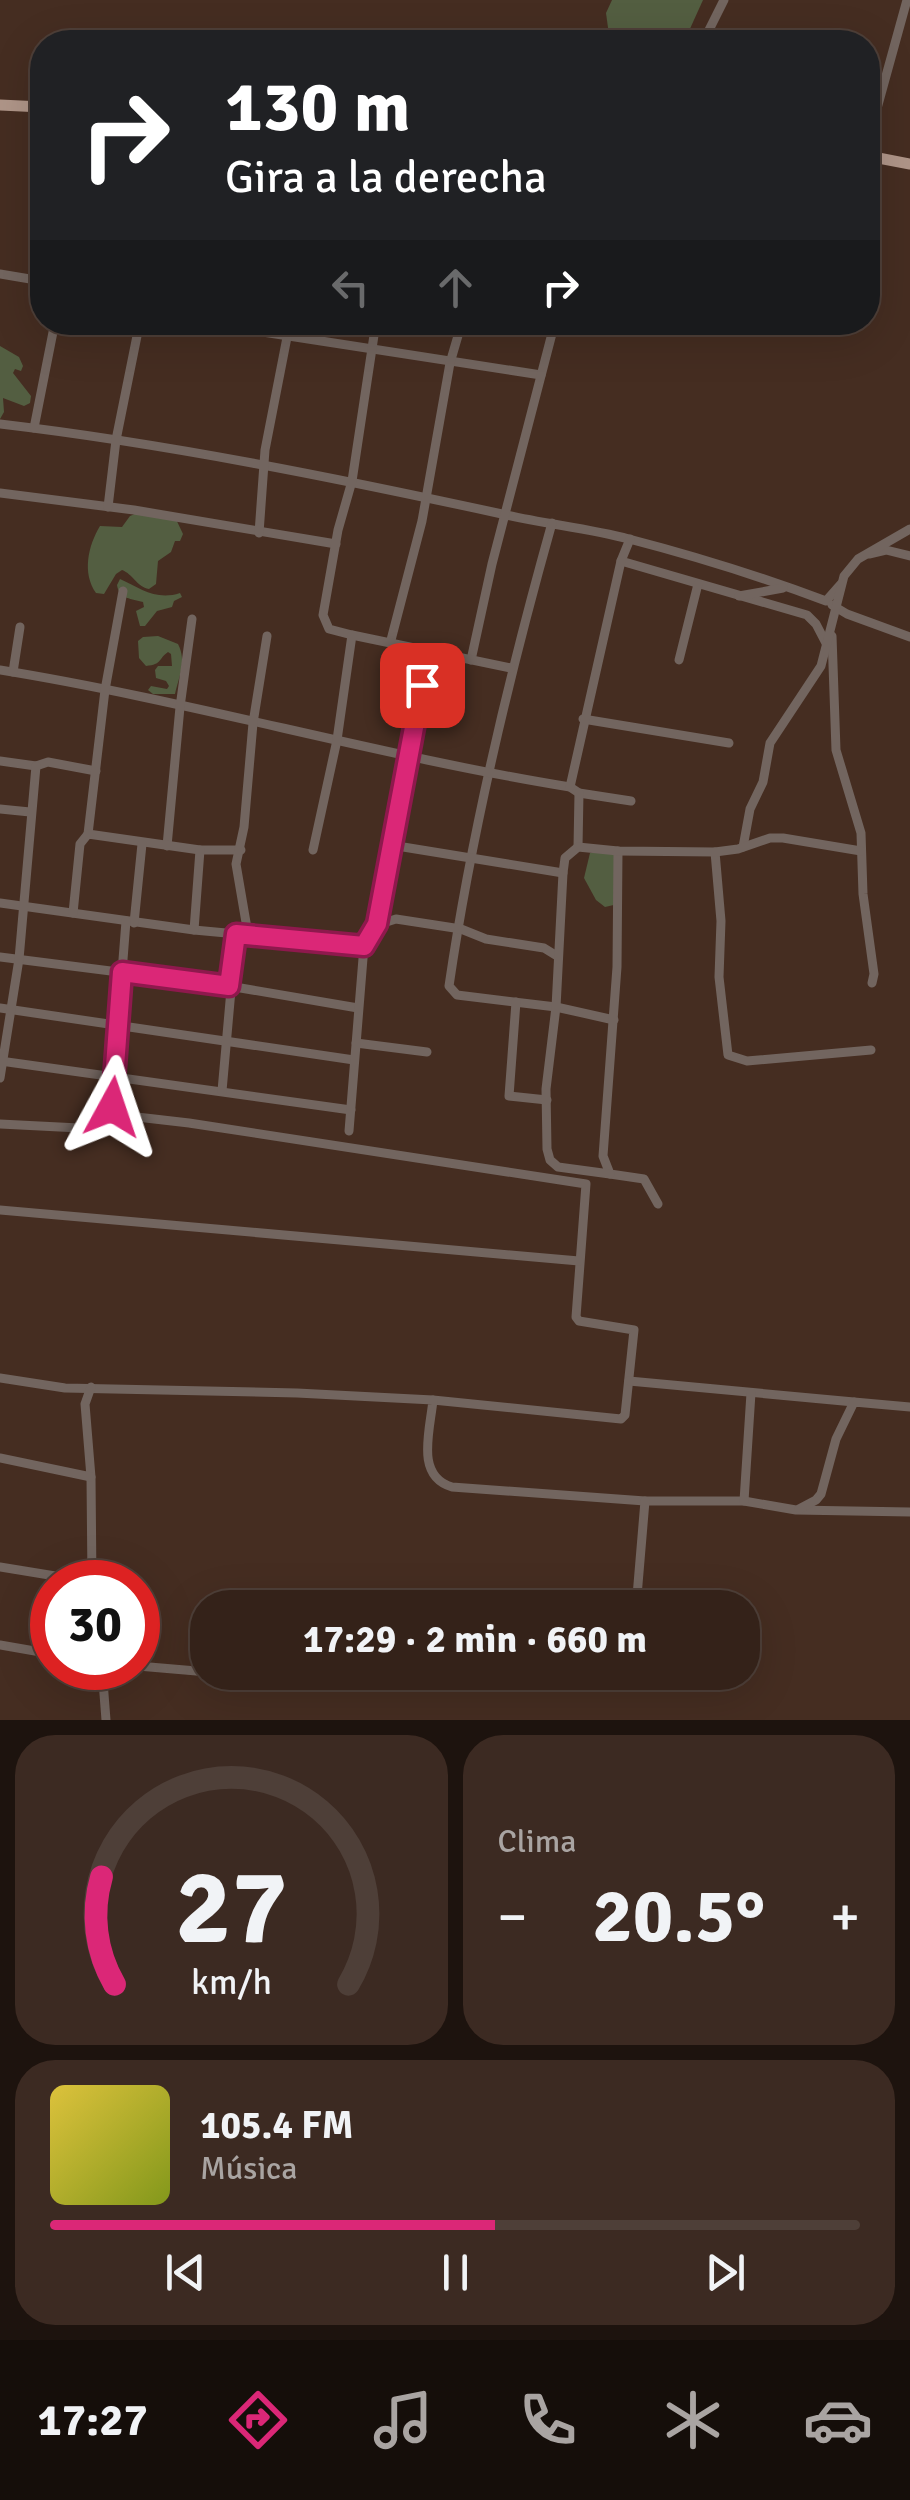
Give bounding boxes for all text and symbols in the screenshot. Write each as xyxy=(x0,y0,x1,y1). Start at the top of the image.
text: 130 m xyxy=(225,64,410,150)
icon: right xyxy=(60,70,190,200)
text: Gira a la derecha xyxy=(225,150,547,205)
icon: left xyxy=(323,260,378,315)
icon: ahead xyxy=(428,260,483,315)
icon: right xyxy=(533,260,588,315)
pin xyxy=(380,643,465,728)
icon: arrive xyxy=(395,658,450,713)
position arrow xyxy=(60,1055,164,1159)
speed limit sign: 30 xyxy=(30,1560,160,1690)
text: 17:29 · 2 min · 660 m xyxy=(303,1616,647,1663)
text: Clima xyxy=(498,1822,576,1861)
text: 27 xyxy=(175,1844,287,1972)
text: 20.5° xyxy=(592,1870,765,1963)
text: − xyxy=(498,1883,527,1951)
text: + xyxy=(830,1883,860,1951)
text: km/h xyxy=(191,1960,272,2004)
text: 105.4 FM xyxy=(200,2102,353,2149)
text: Música xyxy=(200,2149,297,2188)
icon: previous xyxy=(158,2245,213,2300)
icon: pause xyxy=(428,2245,483,2300)
icon: next xyxy=(698,2245,753,2300)
icon: directions xyxy=(223,2385,293,2455)
icon: music xyxy=(368,2385,438,2455)
icon: phone xyxy=(513,2385,583,2455)
icon: climate xyxy=(658,2385,728,2455)
icon: car xyxy=(803,2385,873,2455)
text: 17:27 xyxy=(37,2393,148,2448)

